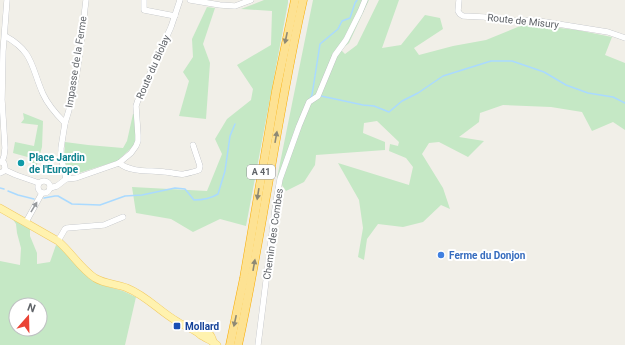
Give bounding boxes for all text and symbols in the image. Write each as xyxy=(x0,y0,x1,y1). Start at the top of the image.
street label: Route de Misury xyxy=(487,12,560,30)
street label: Impasse de la Ferme xyxy=(63,15,89,109)
one-way arrow xyxy=(283,32,289,44)
street label: Route du Biolay xyxy=(134,33,172,101)
one-way arrow xyxy=(273,131,279,143)
place label: Place Jardin de l'Europe xyxy=(29,152,85,175)
marker: Place Jardin de l'Europe xyxy=(16,158,26,168)
road number: A 41 xyxy=(247,165,275,179)
one-way arrow xyxy=(255,187,261,200)
street label: Chemin des Combes xyxy=(261,188,285,280)
one-way arrow xyxy=(30,201,37,213)
marker: Ferme du Donjon xyxy=(436,250,446,260)
place label: Ferme du Donjon xyxy=(449,250,526,261)
one-way arrow xyxy=(251,259,257,272)
north arrow xyxy=(8,297,48,337)
text: N xyxy=(25,301,37,316)
one-way arrow xyxy=(231,315,237,328)
marker: Mollard xyxy=(172,321,182,331)
place label: Mollard xyxy=(185,321,220,332)

